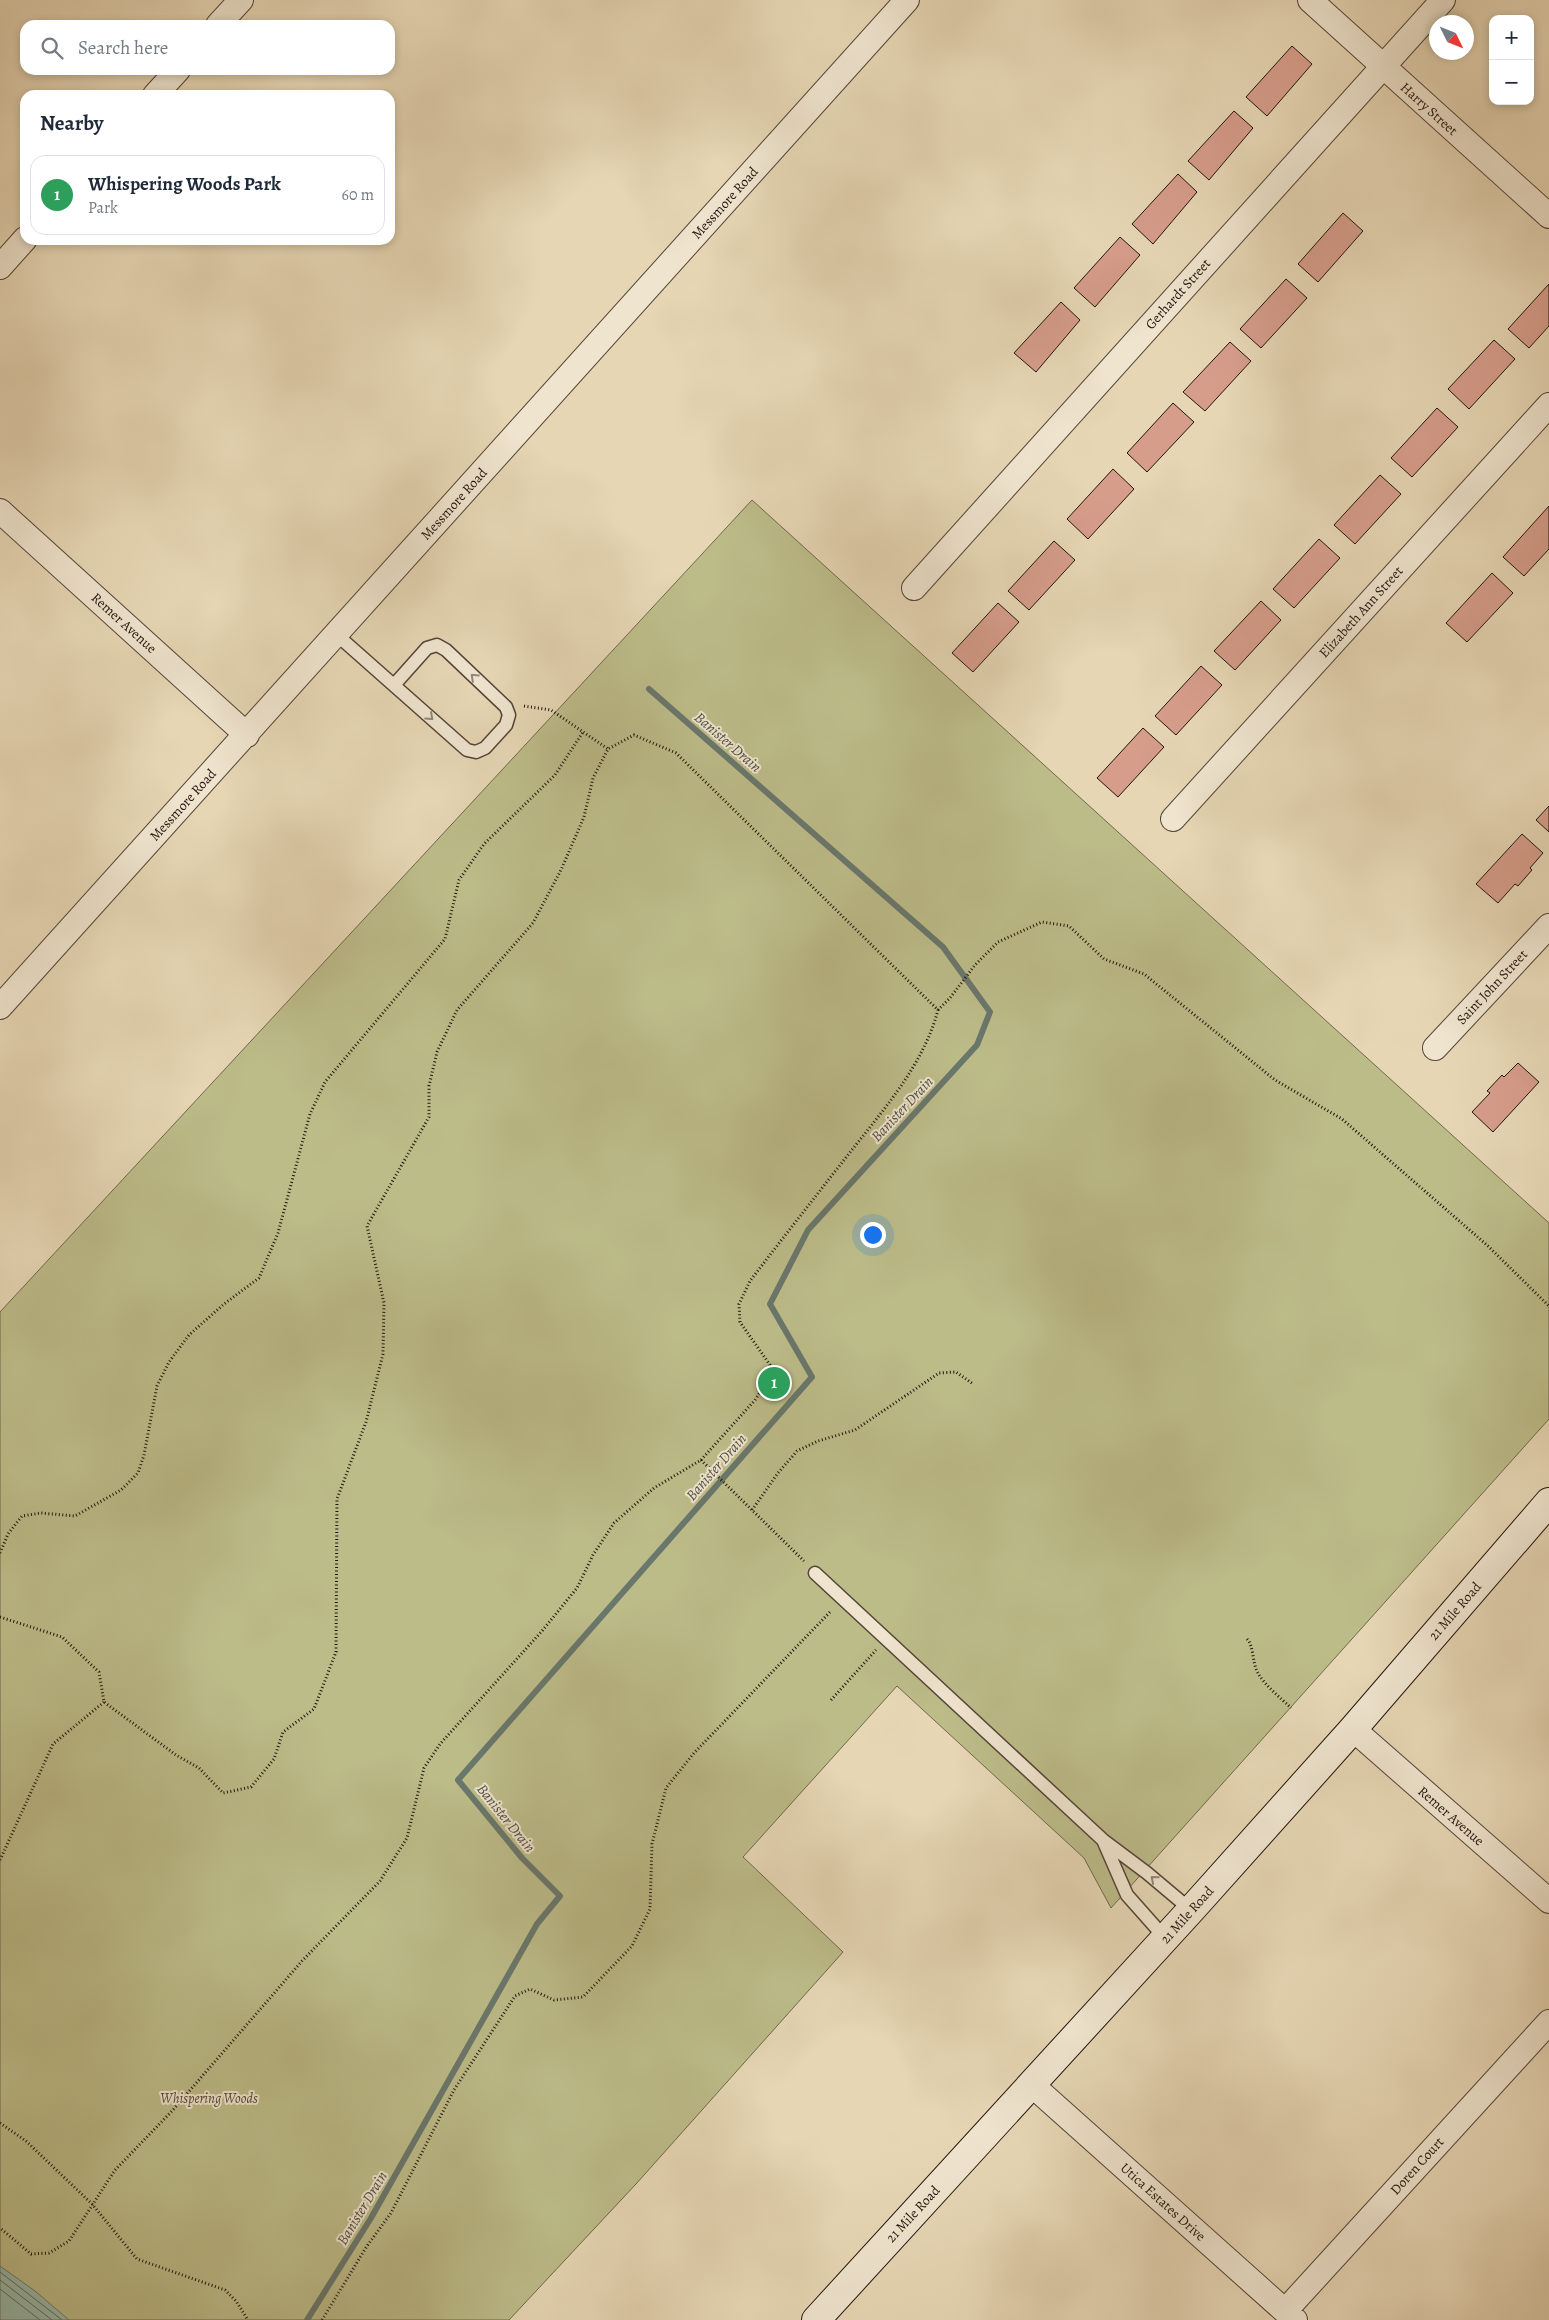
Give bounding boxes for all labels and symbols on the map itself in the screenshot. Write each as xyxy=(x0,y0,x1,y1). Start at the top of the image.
north arrow xyxy=(1429,15,1474,60)
street label: Harry Street xyxy=(1396,78,1462,140)
street label: Messmore Road xyxy=(687,162,763,243)
street label: Gerhardt Street xyxy=(1141,254,1215,334)
street label: Messmore Road xyxy=(416,463,492,544)
street label: Elizabeth Ann Street xyxy=(1315,562,1408,662)
street label: Remer Avenue xyxy=(87,588,161,658)
one-way arrow xyxy=(471,674,480,683)
water label: Banister Drain xyxy=(690,707,766,777)
one-way arrow xyxy=(425,711,434,720)
street label: Messmore Road xyxy=(145,764,221,845)
street label: Saint John Street xyxy=(1452,945,1532,1029)
water label: Banister Drain xyxy=(867,1072,937,1146)
your location xyxy=(860,1222,886,1248)
pin: 1 xyxy=(758,1364,790,1402)
water label: Banister Drain xyxy=(681,1429,751,1505)
street label: 21 Mile Road xyxy=(1424,1577,1486,1644)
water label: Banister Drain xyxy=(472,1780,540,1856)
street label: Remer Avenue xyxy=(1414,1782,1488,1850)
one-way arrow xyxy=(1151,1876,1160,1884)
street label: 21 Mile Road xyxy=(1156,1882,1218,1948)
park label: Whispering Woods xyxy=(160,2089,258,2108)
street label: Doren Court xyxy=(1386,2133,1448,2199)
street label: Utica Estates Drive xyxy=(1116,2158,1210,2246)
water label: Banister Drain xyxy=(332,2167,392,2249)
street label: 21 Mile Road xyxy=(882,2181,945,2247)

